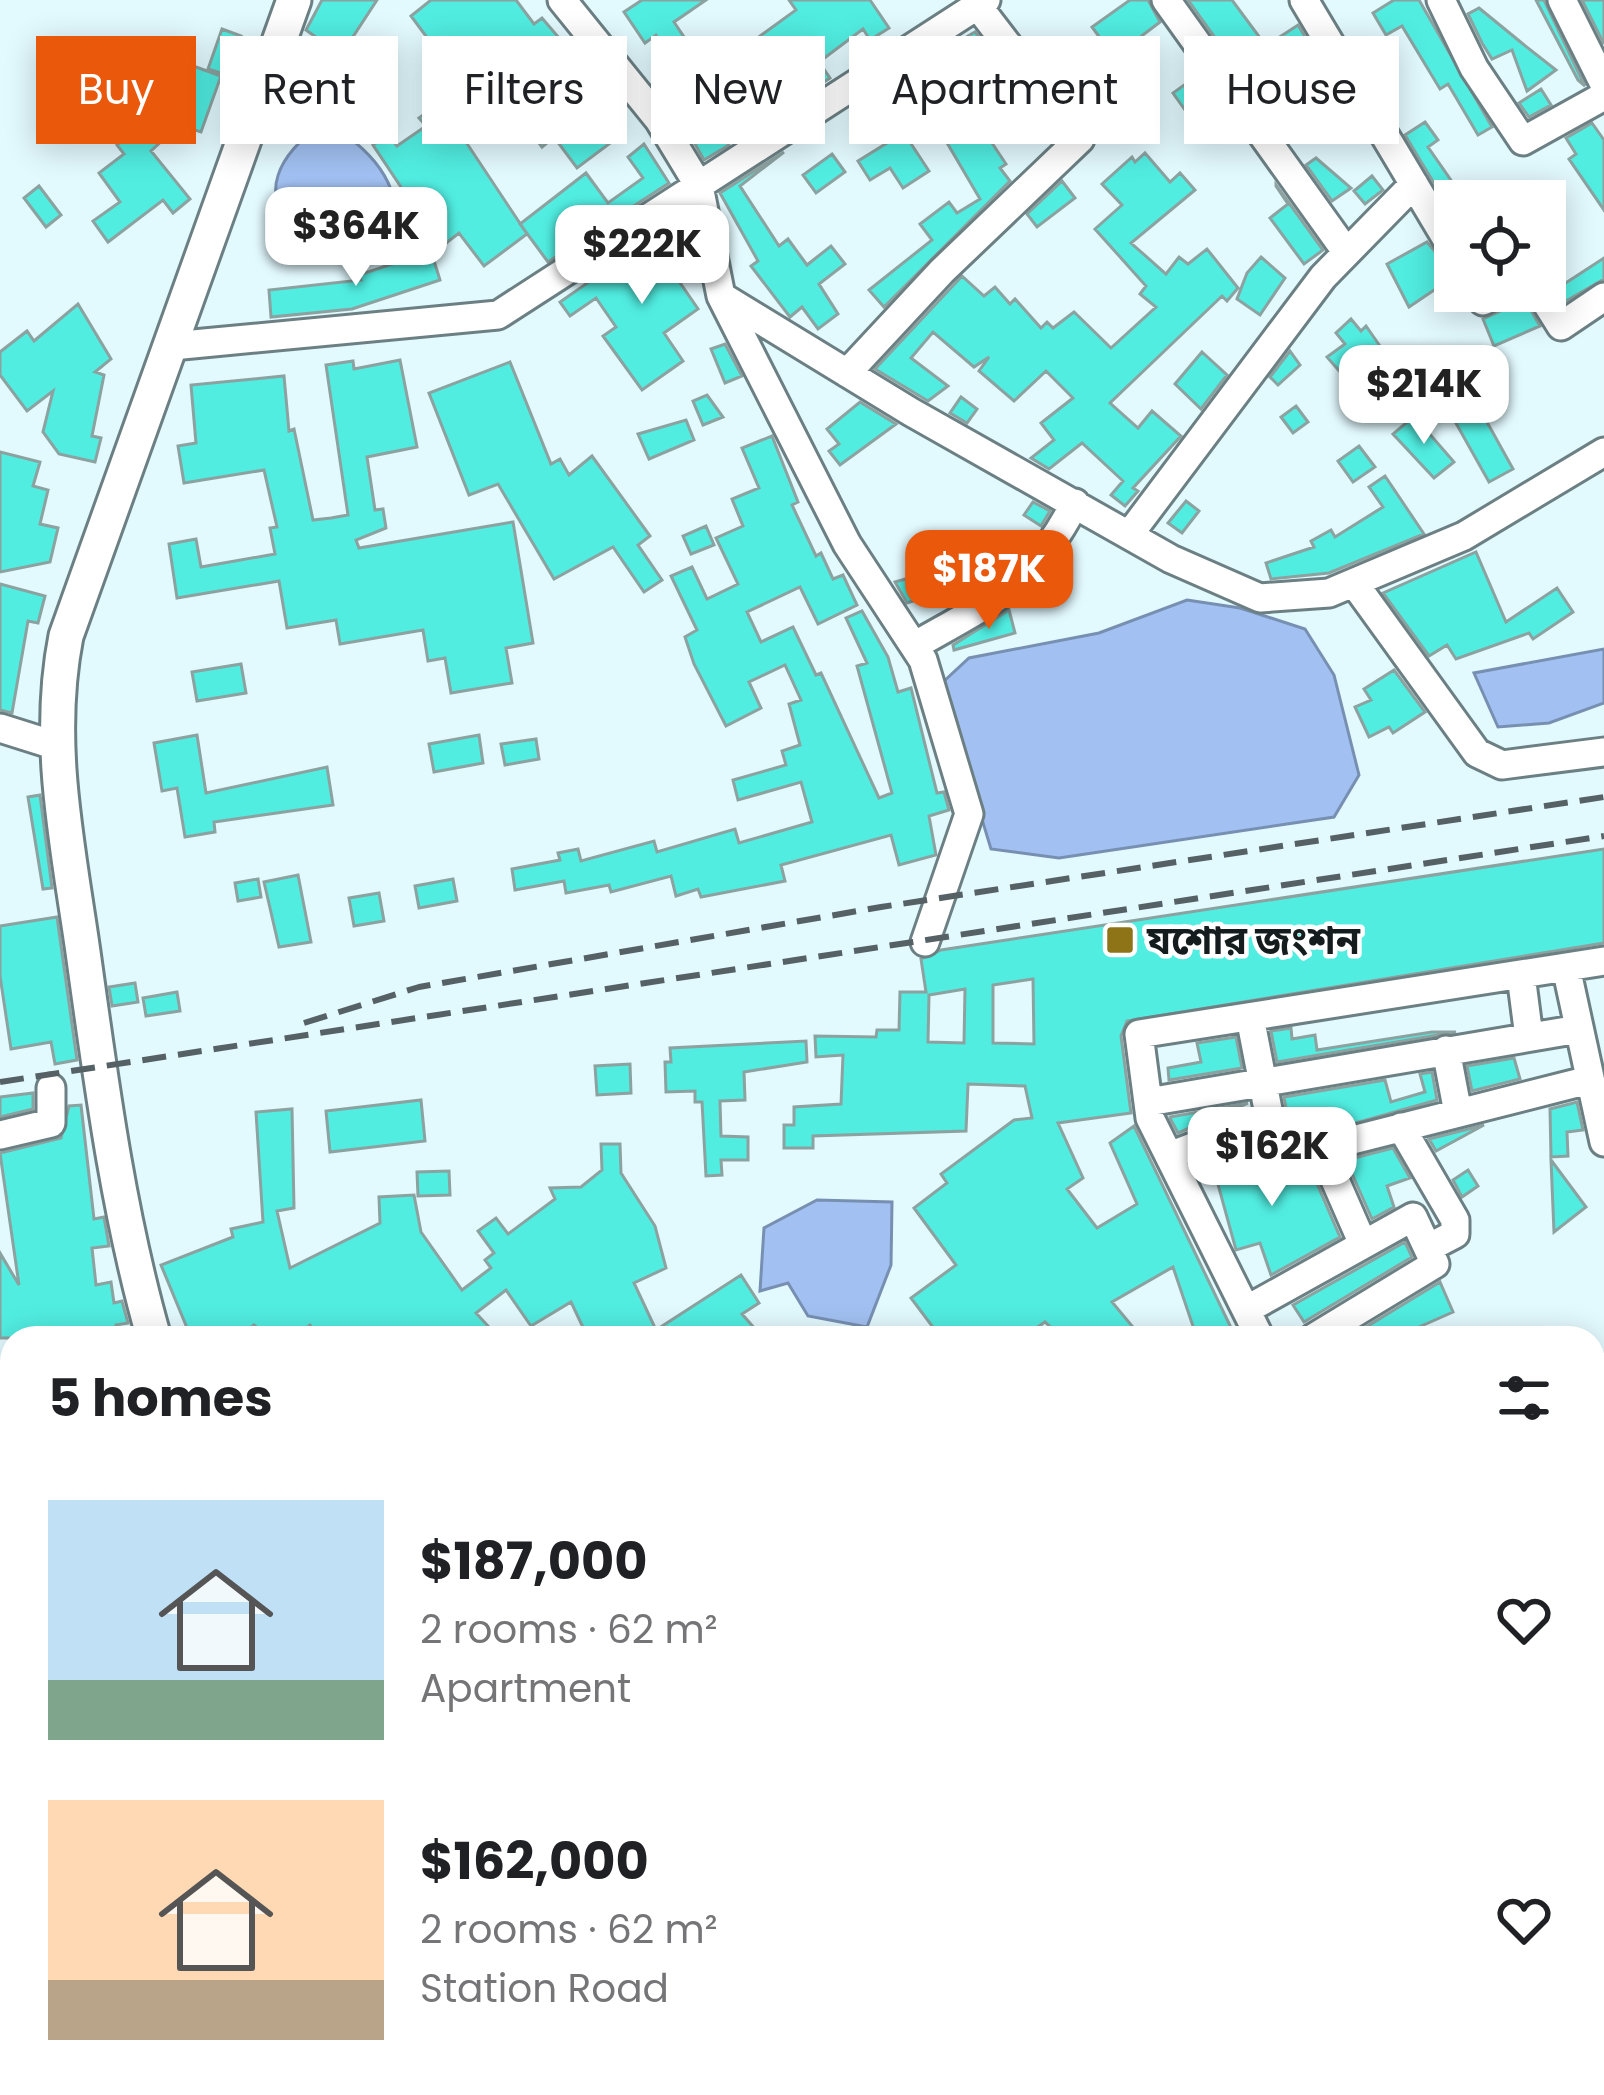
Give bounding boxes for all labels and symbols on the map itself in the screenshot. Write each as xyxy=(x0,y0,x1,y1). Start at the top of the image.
pin: $364K xyxy=(272,187,440,289)
pin: $222K xyxy=(558,205,726,307)
pin: $214K xyxy=(1340,345,1508,447)
pin: $187K xyxy=(905,530,1073,632)
place label: যশোর জংশন xyxy=(1146,913,1361,968)
marker: যশোর জংশন xyxy=(1104,924,1136,956)
pin: $162K xyxy=(1188,1107,1356,1209)

